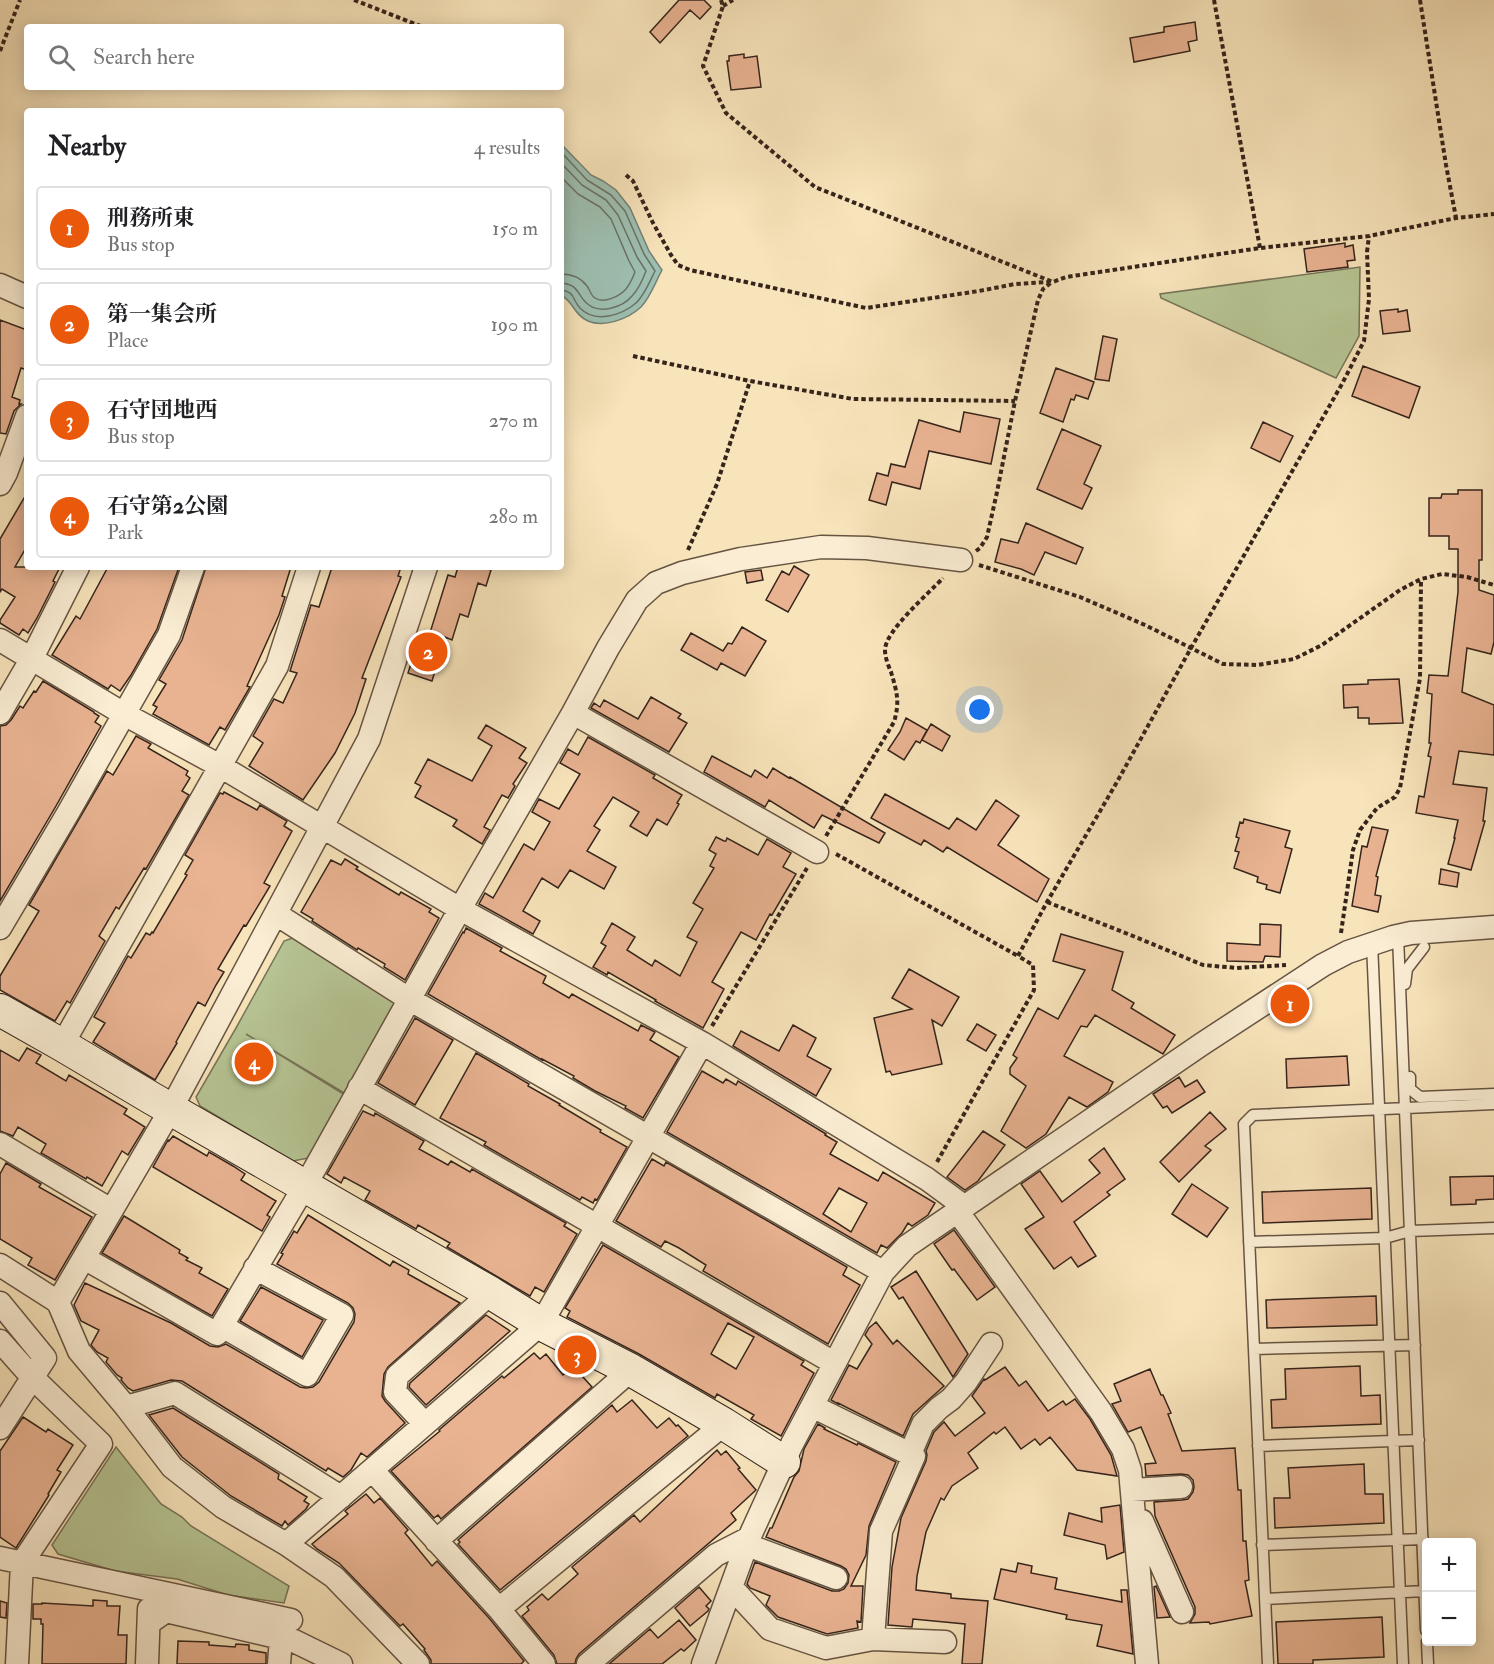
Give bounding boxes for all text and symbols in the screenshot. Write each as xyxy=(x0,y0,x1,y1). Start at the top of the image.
search box xyxy=(24,24,564,90)
icon: search xyxy=(45,41,78,74)
text: Search here xyxy=(93,43,195,71)
text: Nearby xyxy=(48,131,126,163)
text: 4 results xyxy=(474,135,540,160)
text: 刑務所東 xyxy=(107,204,195,232)
text: 1 xyxy=(66,216,73,241)
text: 150 m xyxy=(492,216,538,241)
text: Bus stop xyxy=(107,232,175,257)
text: 第一集会所 xyxy=(107,300,217,328)
text: 2 xyxy=(64,312,75,337)
text: 190 m xyxy=(491,312,538,337)
text: Place xyxy=(107,328,148,353)
text: 石守団地西 xyxy=(107,396,217,424)
text: 3 xyxy=(66,408,73,433)
text: 270 m xyxy=(489,408,538,433)
text: Bus stop xyxy=(107,424,175,449)
text: 石守第2公園 xyxy=(107,492,228,520)
text: 4 xyxy=(64,504,75,529)
text: 280 m xyxy=(488,504,538,529)
text: Park xyxy=(107,520,143,545)
pin: 2 xyxy=(408,630,448,674)
your location xyxy=(965,695,994,724)
pin: 1 xyxy=(1270,982,1310,1026)
pin: 4 xyxy=(234,1040,274,1084)
pin: 3 xyxy=(558,1332,596,1378)
map controls xyxy=(1422,1538,1476,1646)
button: + xyxy=(1422,1538,1476,1592)
button: − xyxy=(1422,1592,1476,1646)

